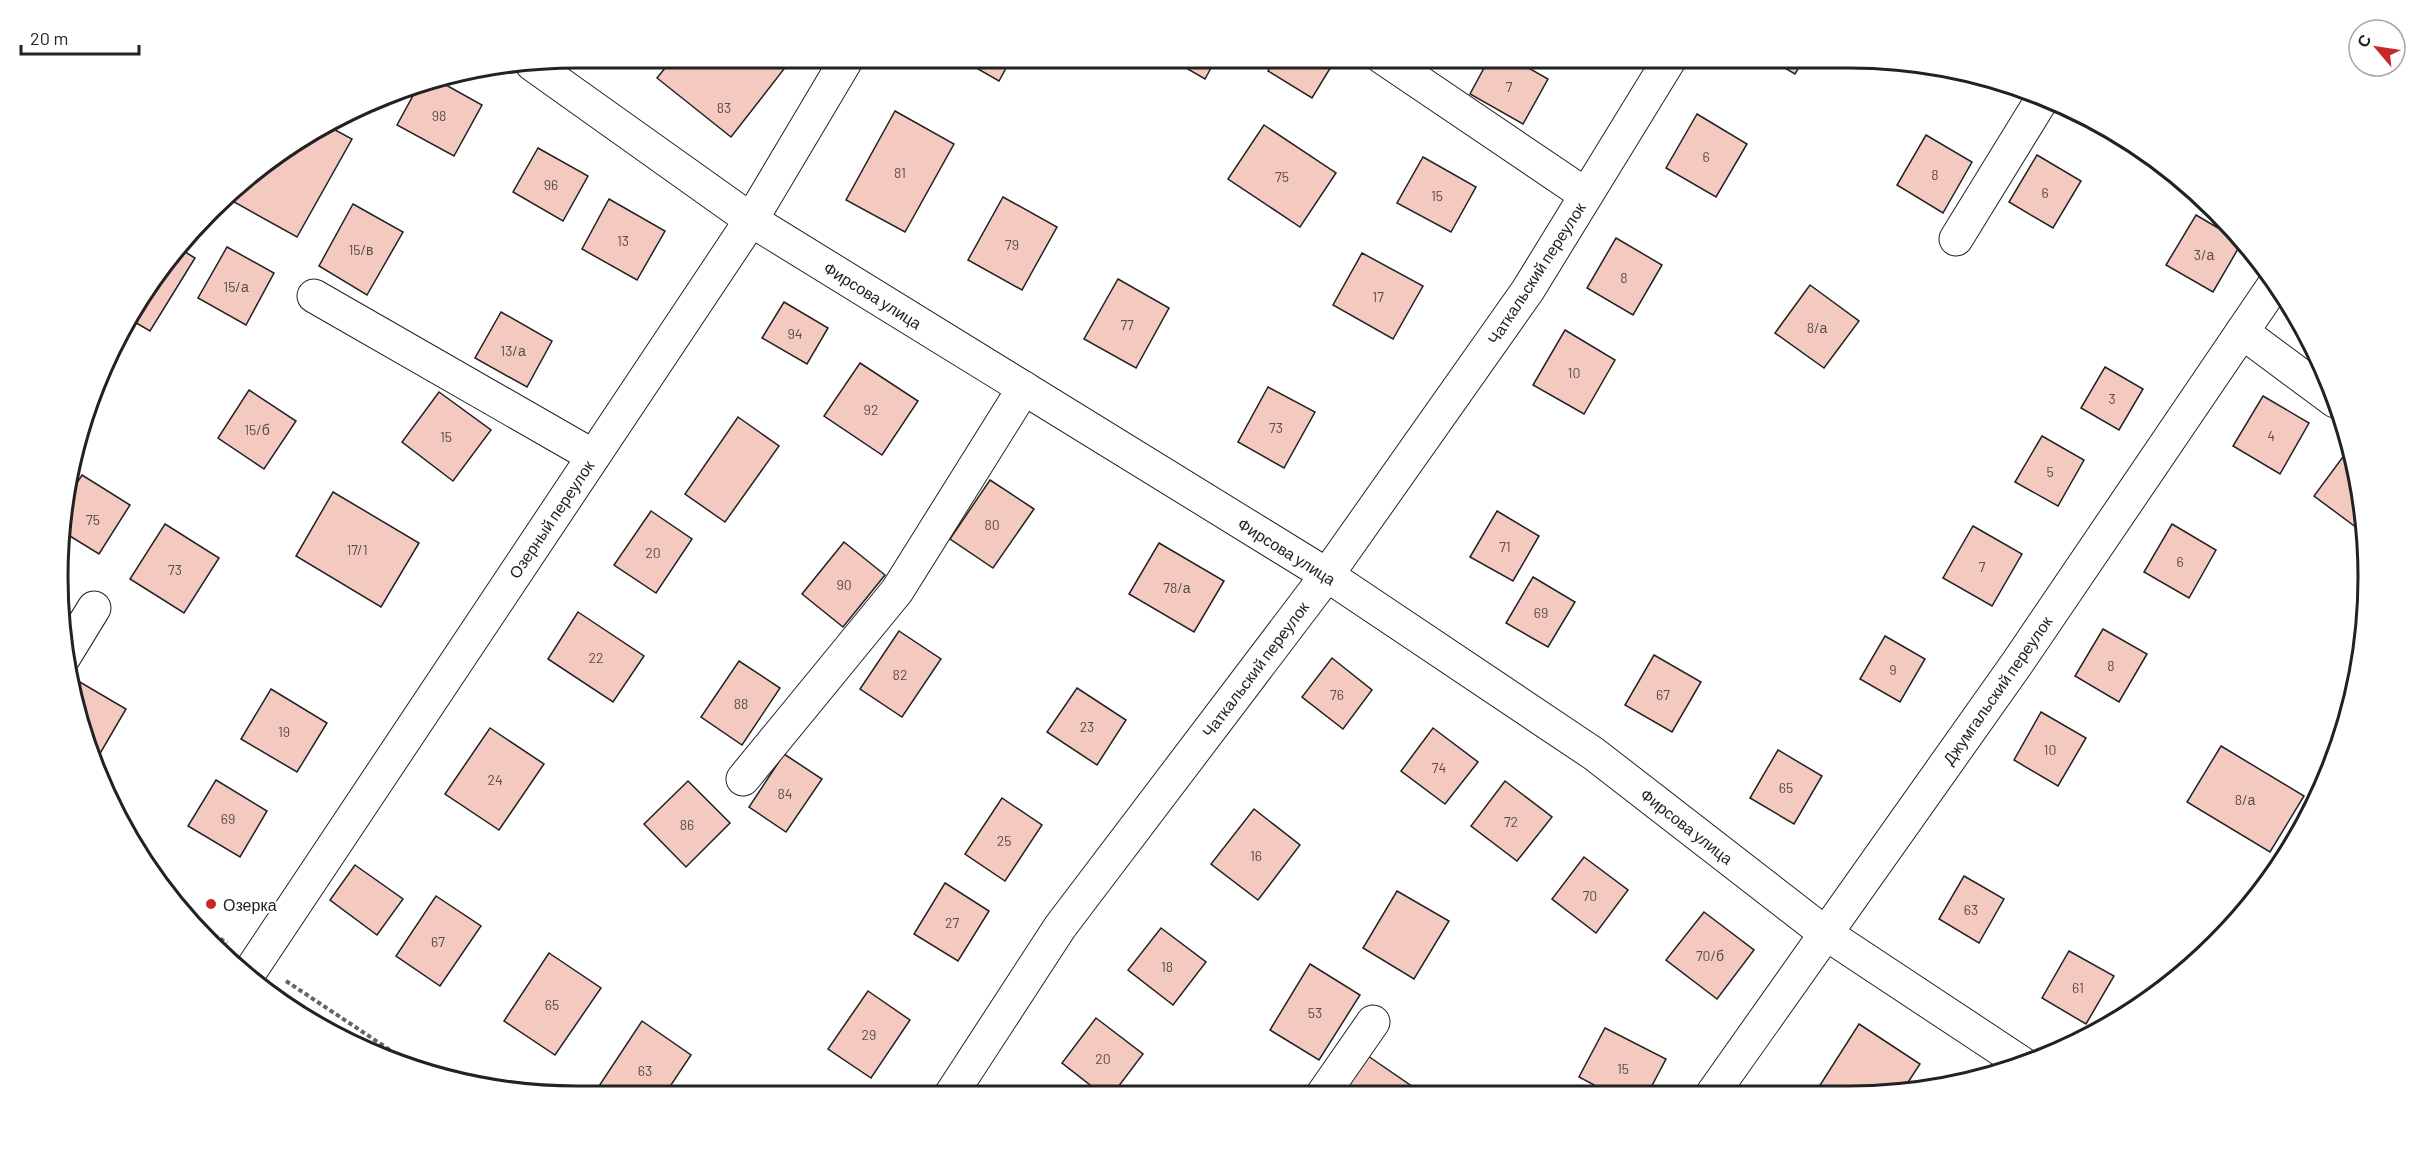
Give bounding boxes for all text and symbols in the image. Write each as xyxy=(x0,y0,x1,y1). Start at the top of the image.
scale bar xyxy=(21,18,140,56)
north arrow xyxy=(2347,18,2407,78)
text: 20 m xyxy=(30,27,68,49)
text: С xyxy=(2352,30,2375,50)
house number: 7 xyxy=(1506,78,1513,95)
house number: 83 xyxy=(717,99,731,116)
house number: 98 xyxy=(432,107,446,124)
house number: 6 xyxy=(1702,148,1710,165)
house number: 81 xyxy=(894,164,906,181)
house number: 8 xyxy=(1931,166,1939,183)
house number: 75 xyxy=(1275,168,1289,185)
house number: 96 xyxy=(544,176,558,193)
house number: 6 xyxy=(2041,184,2049,201)
house number: 15 xyxy=(1431,187,1443,204)
street label: Чаткальский переулок xyxy=(1483,198,1589,347)
house number: 13 xyxy=(617,232,629,249)
house number: 79 xyxy=(1005,236,1019,253)
house number: 15/в xyxy=(348,241,374,258)
house number: 3/а xyxy=(2194,246,2215,263)
street label: Фирсова улица xyxy=(821,257,925,333)
house number: 8 xyxy=(1620,269,1628,286)
house number: 15/а xyxy=(223,278,249,295)
house number: 17 xyxy=(1372,288,1384,305)
house number: 77 xyxy=(1120,316,1134,333)
house number: 8/а xyxy=(1807,319,1828,336)
house number: 94 xyxy=(787,325,803,342)
house number: 13/а xyxy=(500,342,526,359)
house number: 10 xyxy=(1568,364,1580,381)
house number: 3 xyxy=(2108,390,2116,407)
house number: 92 xyxy=(864,401,878,418)
house number: 73 xyxy=(1269,419,1283,436)
house number: 15/б xyxy=(244,421,270,438)
house number: 4 xyxy=(2267,427,2275,444)
house number: 15 xyxy=(440,428,452,445)
street label: Озерный переулок xyxy=(505,456,598,582)
house number: 5 xyxy=(2046,463,2054,480)
house number: 75 xyxy=(86,511,100,528)
street label: Фирсова улица xyxy=(1235,513,1339,589)
house number: 80 xyxy=(984,516,1000,533)
house number: 71 xyxy=(1499,538,1511,555)
house number: 17/1 xyxy=(346,541,368,558)
house number: 20 xyxy=(645,544,661,561)
house number: 6 xyxy=(2176,553,2184,570)
house number: 7 xyxy=(1979,558,1986,575)
house number: 73 xyxy=(168,561,182,578)
house number: 90 xyxy=(836,576,852,593)
house number: 78/а xyxy=(1163,579,1191,596)
street label: Чаткальский переулок xyxy=(1198,597,1313,741)
house number: 69 xyxy=(1534,604,1548,621)
street label: Джумгальский переулок xyxy=(1938,611,2056,768)
house number: 22 xyxy=(588,649,604,666)
house number: 8 xyxy=(2107,657,2115,674)
house number: 9 xyxy=(1889,661,1897,678)
house number: 82 xyxy=(893,666,907,683)
house number: 76 xyxy=(1330,686,1344,703)
house number: 67 xyxy=(1656,686,1670,703)
house number: 88 xyxy=(734,695,748,712)
house number: 23 xyxy=(1080,718,1094,735)
house number: 19 xyxy=(278,723,290,740)
house number: 10 xyxy=(2044,741,2056,758)
house number: 74 xyxy=(1432,759,1446,776)
house number: 24 xyxy=(487,771,503,788)
house number: 65 xyxy=(1779,779,1793,796)
street label: Фирсова улица xyxy=(1637,784,1737,868)
house number: 84 xyxy=(777,785,793,802)
house number: 8/а xyxy=(2235,791,2256,808)
house number: 69 xyxy=(221,810,235,827)
house number: 72 xyxy=(1504,813,1518,830)
house number: 86 xyxy=(680,816,694,833)
house number: 25 xyxy=(997,832,1011,849)
house number: 16 xyxy=(1250,847,1262,864)
house number: 70 xyxy=(1583,887,1597,904)
place label: Озерка xyxy=(223,895,277,914)
marker: Озерка xyxy=(204,897,218,911)
house number: 63 xyxy=(1964,901,1978,918)
house number: 27 xyxy=(945,914,959,931)
house number: 67 xyxy=(431,933,445,950)
house number: 70/б xyxy=(1696,947,1724,964)
house number: 18 xyxy=(1161,958,1173,975)
house number: 61 xyxy=(2072,979,2084,996)
house number: 65 xyxy=(545,996,559,1013)
house number: 53 xyxy=(1308,1004,1322,1021)
house number: 29 xyxy=(862,1026,876,1043)
house number: 20 xyxy=(1095,1050,1111,1067)
house number: 15 xyxy=(1617,1060,1629,1077)
house number: 63 xyxy=(638,1062,652,1079)

